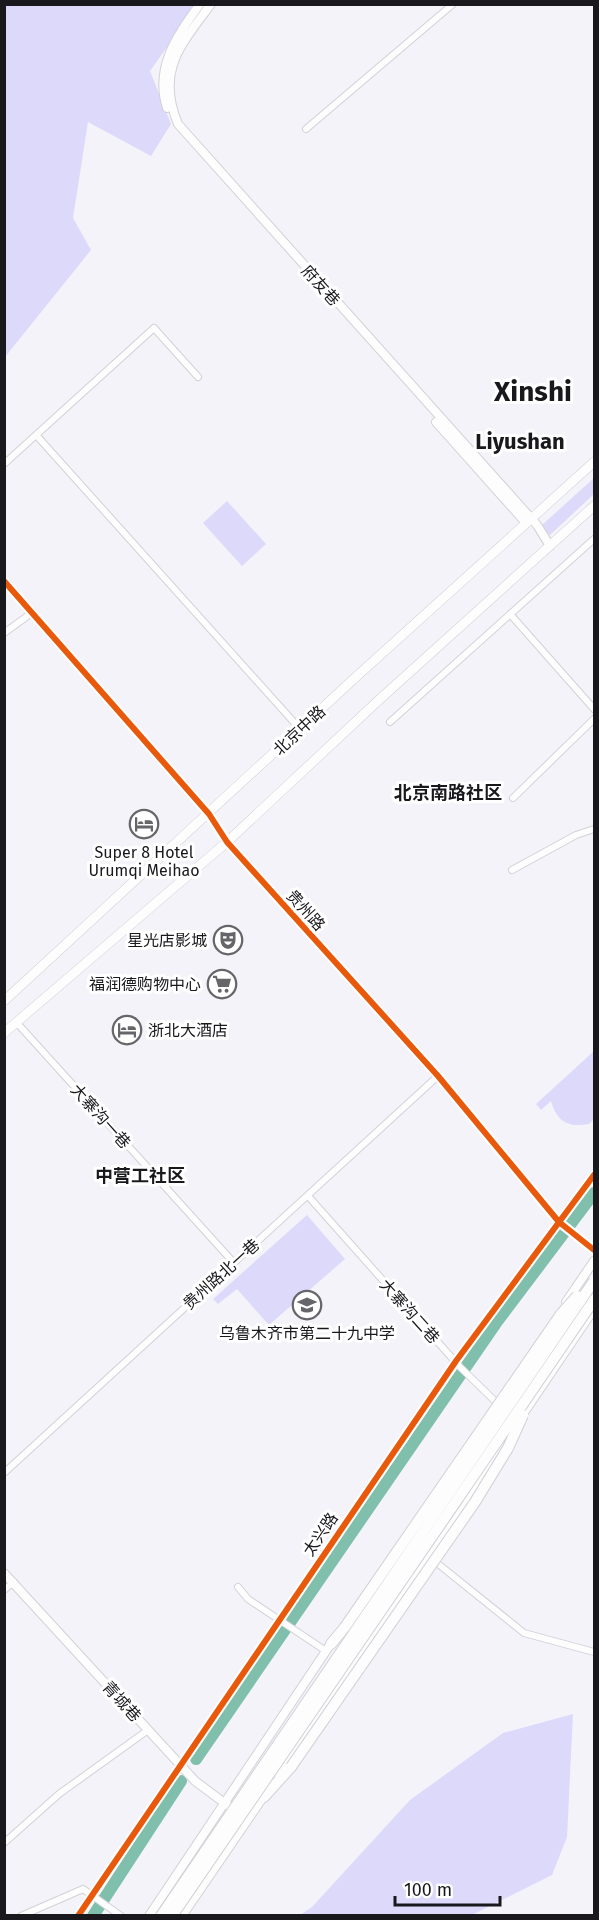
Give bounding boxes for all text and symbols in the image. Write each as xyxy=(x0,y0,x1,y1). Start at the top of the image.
street label: 府友巷 xyxy=(298,261,344,310)
district label: Xinshi xyxy=(493,375,572,408)
district label: Liyushan xyxy=(475,428,565,455)
street label: 北京中路 xyxy=(269,702,329,759)
district label: 北京南路社区 xyxy=(394,782,502,804)
hotel icon: Super 8 Hotel Urumqi Meihao xyxy=(128,808,160,840)
place label: Super 8 Hotel Urumqi Meihao xyxy=(88,843,200,880)
street label: 贵州路 xyxy=(283,886,329,935)
theatre icon: 星光店影城 xyxy=(212,924,244,956)
place label: 星光店影城 xyxy=(127,931,207,950)
supermarket icon: 福润德购物中心 xyxy=(206,968,238,1000)
place label: 福润德购物中心 xyxy=(89,975,201,994)
hotel icon: 浙北大酒店 xyxy=(111,1014,143,1046)
place label: 浙北大酒店 xyxy=(148,1021,228,1040)
street label: 大寨沟一巷 xyxy=(67,1080,134,1152)
district label: 中营工社区 xyxy=(95,1165,185,1187)
street label: 贵州路北一巷 xyxy=(179,1235,263,1314)
street label: 大寨沟二巷 xyxy=(376,1275,443,1347)
school or university icon: 乌鲁木齐市第二十九中学 xyxy=(291,1289,323,1321)
place label: 乌鲁木齐市第二十九中学 xyxy=(219,1324,395,1343)
street label: 太兴路 xyxy=(299,1509,342,1559)
street label: 青城巷 xyxy=(99,1677,145,1726)
scale bar xyxy=(395,1869,500,1907)
text: 100 m xyxy=(404,1879,452,1901)

